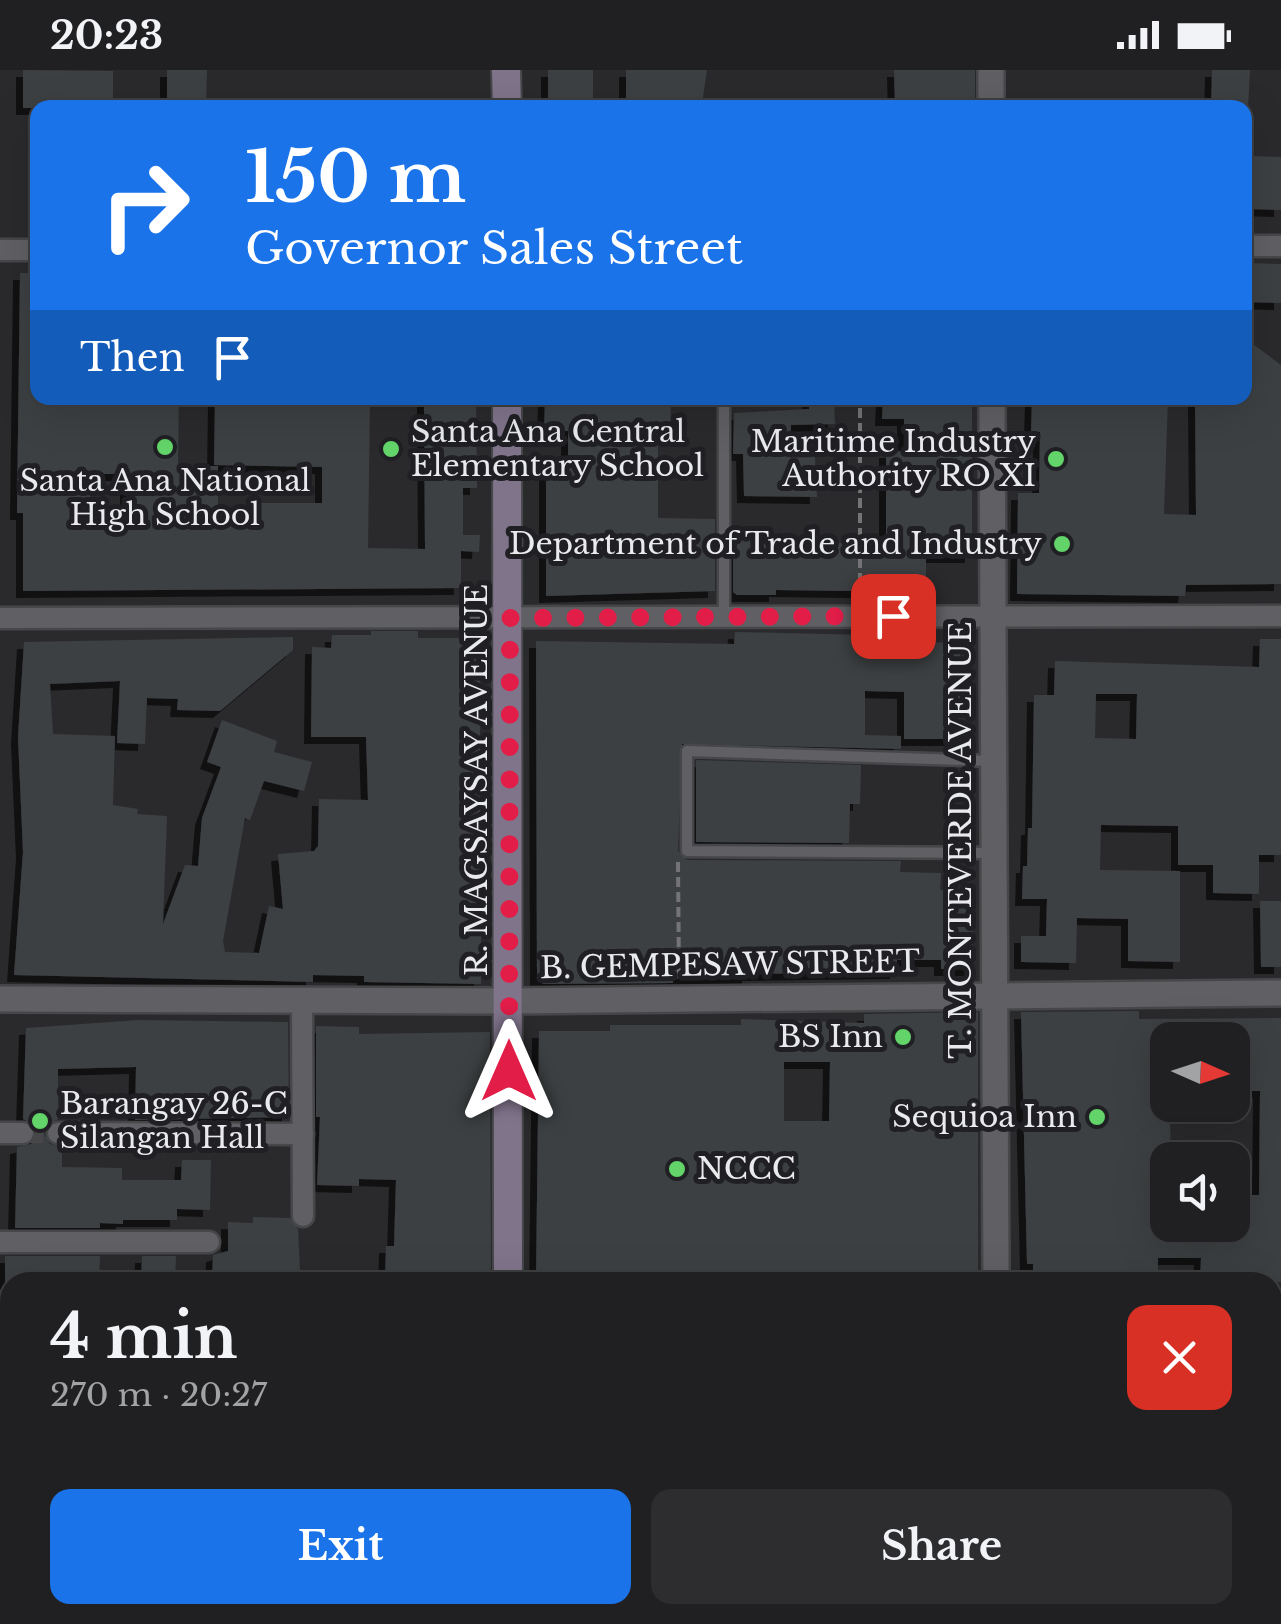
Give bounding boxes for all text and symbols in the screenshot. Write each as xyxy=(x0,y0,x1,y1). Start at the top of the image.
text: 20:23 xyxy=(50,12,163,59)
text: 150 m xyxy=(245,134,466,221)
icon: right xyxy=(80,140,210,270)
text: Governor Sales Street xyxy=(245,220,743,276)
icon: arrive xyxy=(205,330,260,385)
text: Then xyxy=(80,334,185,381)
place label: Santa Ana Central Elementary School xyxy=(411,413,704,484)
place label: Maritime Industry Authority RO XI xyxy=(751,423,1036,494)
marker: Santa Ana National High School xyxy=(154,436,176,458)
marker: Santa Ana Central Elementary School xyxy=(380,438,402,460)
marker: Maritime Industry Authority RO XI xyxy=(1045,448,1067,470)
place label: Santa Ana National High School xyxy=(19,462,311,533)
place label: Department of Trade and Industry xyxy=(509,525,1042,562)
marker: Department of Trade and Industry xyxy=(1051,533,1073,555)
pin xyxy=(851,574,936,659)
street label: R. MAGSAYSAY AVENUE xyxy=(458,584,495,976)
icon: arrive xyxy=(866,589,921,644)
street label: T. MONTEVERDE AVENUE xyxy=(942,621,979,1059)
street label: B. GEMPESAW STREET xyxy=(540,943,920,986)
place label: BS Inn xyxy=(778,1018,883,1055)
position arrow xyxy=(457,1019,561,1123)
north arrow xyxy=(1150,1022,1250,1122)
map controls xyxy=(1150,1022,1250,1242)
marker: BS Inn xyxy=(892,1026,914,1048)
place label: Barangay 26-C Silangan Hall xyxy=(60,1085,288,1156)
place label: Sequioa Inn xyxy=(892,1098,1077,1135)
marker: Sequioa Inn xyxy=(1086,1106,1108,1128)
marker: Barangay 26-C Silangan Hall xyxy=(29,1110,51,1132)
button: sound xyxy=(1150,1142,1250,1242)
place label: NCCC xyxy=(697,1150,796,1187)
marker: NCCC xyxy=(666,1158,688,1180)
text: 4 min xyxy=(50,1300,237,1374)
button: close xyxy=(1127,1305,1232,1410)
text: 270 m · 20:27 xyxy=(50,1375,267,1415)
button: Exit xyxy=(50,1489,631,1604)
button: Share xyxy=(651,1489,1232,1604)

